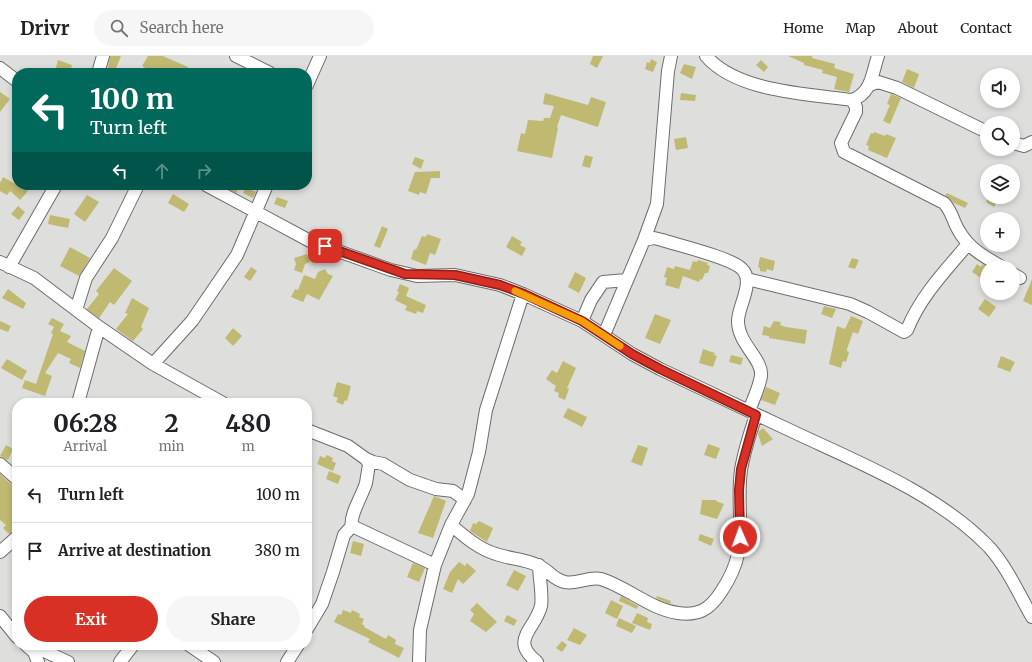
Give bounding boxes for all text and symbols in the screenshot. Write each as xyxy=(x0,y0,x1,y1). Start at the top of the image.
search box xyxy=(94,10,374,46)
text: Drivr xyxy=(20,16,70,40)
icon: search xyxy=(108,17,130,39)
text: Search here xyxy=(140,18,224,37)
text: Home xyxy=(783,19,824,37)
text: Map xyxy=(846,19,875,37)
text: About xyxy=(897,19,938,37)
text: Contact xyxy=(960,19,1012,37)
map controls xyxy=(980,68,1020,300)
button: sound xyxy=(980,68,1020,108)
text: 100 m xyxy=(90,81,174,117)
icon: left xyxy=(24,84,76,136)
text: Turn left xyxy=(90,116,167,139)
button: search xyxy=(980,116,1020,156)
icon: left xyxy=(109,160,131,182)
icon: ahead xyxy=(151,160,173,182)
icon: right xyxy=(193,160,215,182)
button: layers xyxy=(980,164,1020,204)
button: + xyxy=(980,212,1020,252)
pin xyxy=(308,229,342,263)
icon: arrive xyxy=(314,235,336,257)
button: − xyxy=(980,260,1020,300)
text: 06:28 xyxy=(53,408,118,439)
text: 2 xyxy=(164,408,179,439)
text: 480 xyxy=(225,408,271,439)
text: Arrival xyxy=(64,438,107,455)
text: min xyxy=(159,438,184,455)
text: m xyxy=(242,438,255,455)
icon: left xyxy=(24,484,46,506)
text: Turn left xyxy=(58,485,124,504)
text: 100 m xyxy=(256,485,300,504)
position arrow xyxy=(719,516,761,558)
icon: arrive xyxy=(24,540,46,562)
text: Arrive at destination xyxy=(58,541,211,560)
text: 380 m xyxy=(255,541,300,560)
button: Exit xyxy=(24,596,158,642)
button: Share xyxy=(166,596,300,642)

